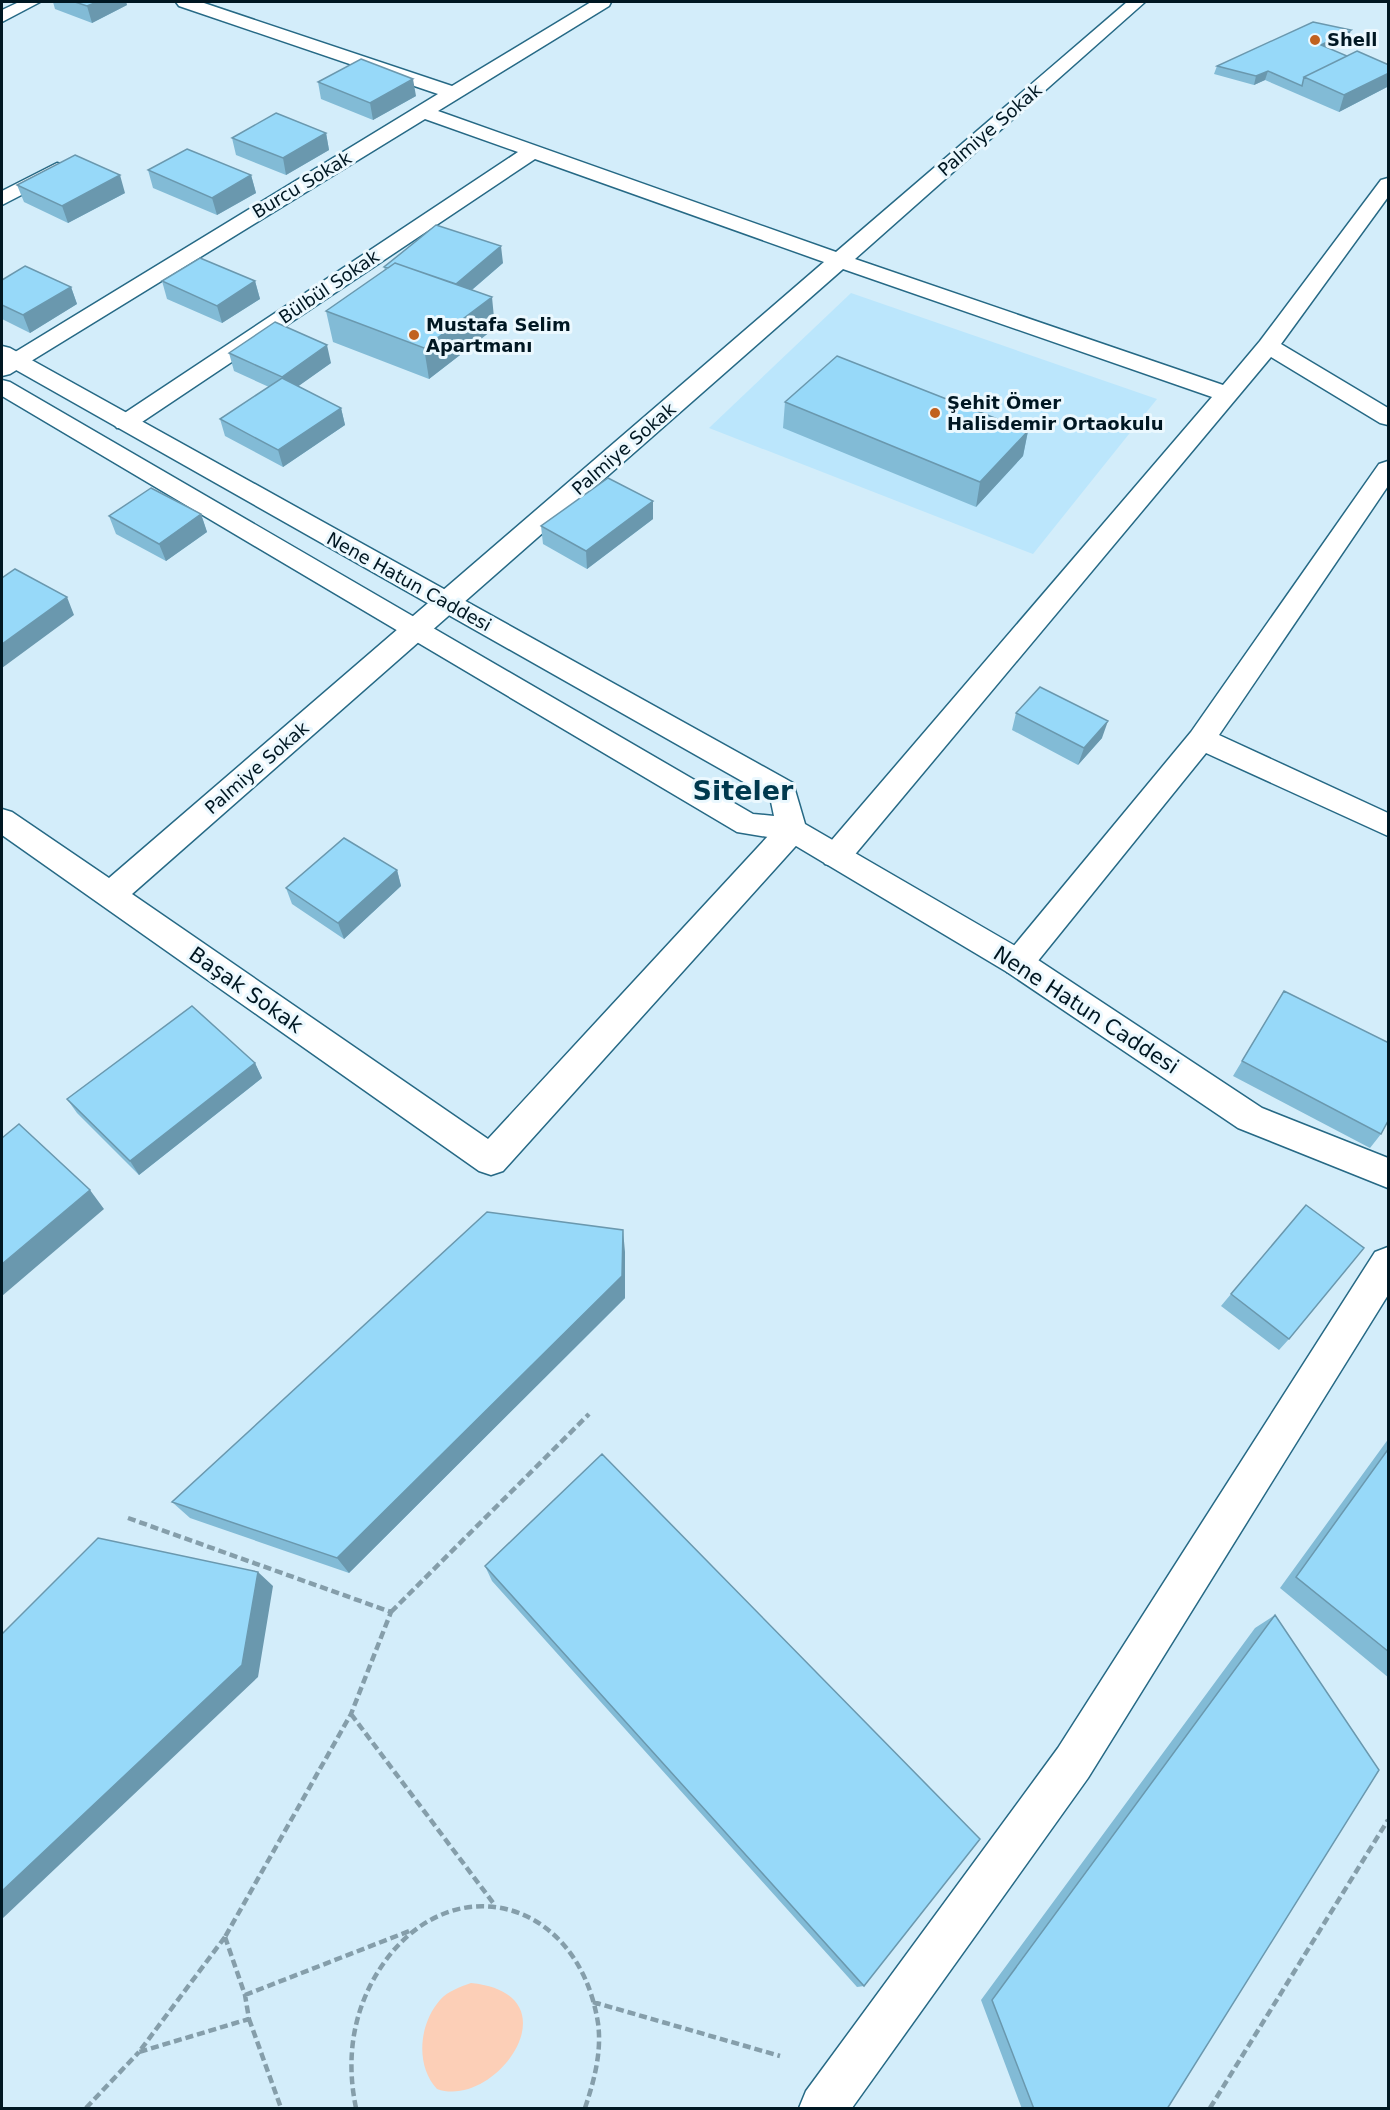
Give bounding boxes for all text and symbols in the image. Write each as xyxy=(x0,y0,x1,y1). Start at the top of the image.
place label: Shell xyxy=(1327,29,1377,50)
marker: Shell xyxy=(1308,33,1322,47)
street label: Palmiye Sokak xyxy=(934,79,1046,180)
street label: Burcu Sokak xyxy=(248,146,356,222)
street label: Bülbül Sokak xyxy=(275,245,383,328)
place label: Mustafa Selim Apartmanı xyxy=(426,314,571,356)
marker: Mustafa Selim Apartmanı xyxy=(407,328,421,342)
place label: Şehit Ömer Halisdemir Ortaokulu xyxy=(947,392,1164,434)
street label: Palmiye Sokak xyxy=(568,398,680,499)
marker: Şehit Ömer Halisdemir Ortaokulu xyxy=(928,406,942,420)
street label: Nene Hatun Caddesi xyxy=(323,528,495,636)
street label: Palmiye Sokak xyxy=(201,717,313,818)
district label: Siteler xyxy=(693,775,794,806)
street label: Nene Hatun Caddesi xyxy=(989,941,1183,1079)
street label: Başak Sokak xyxy=(185,942,308,1038)

